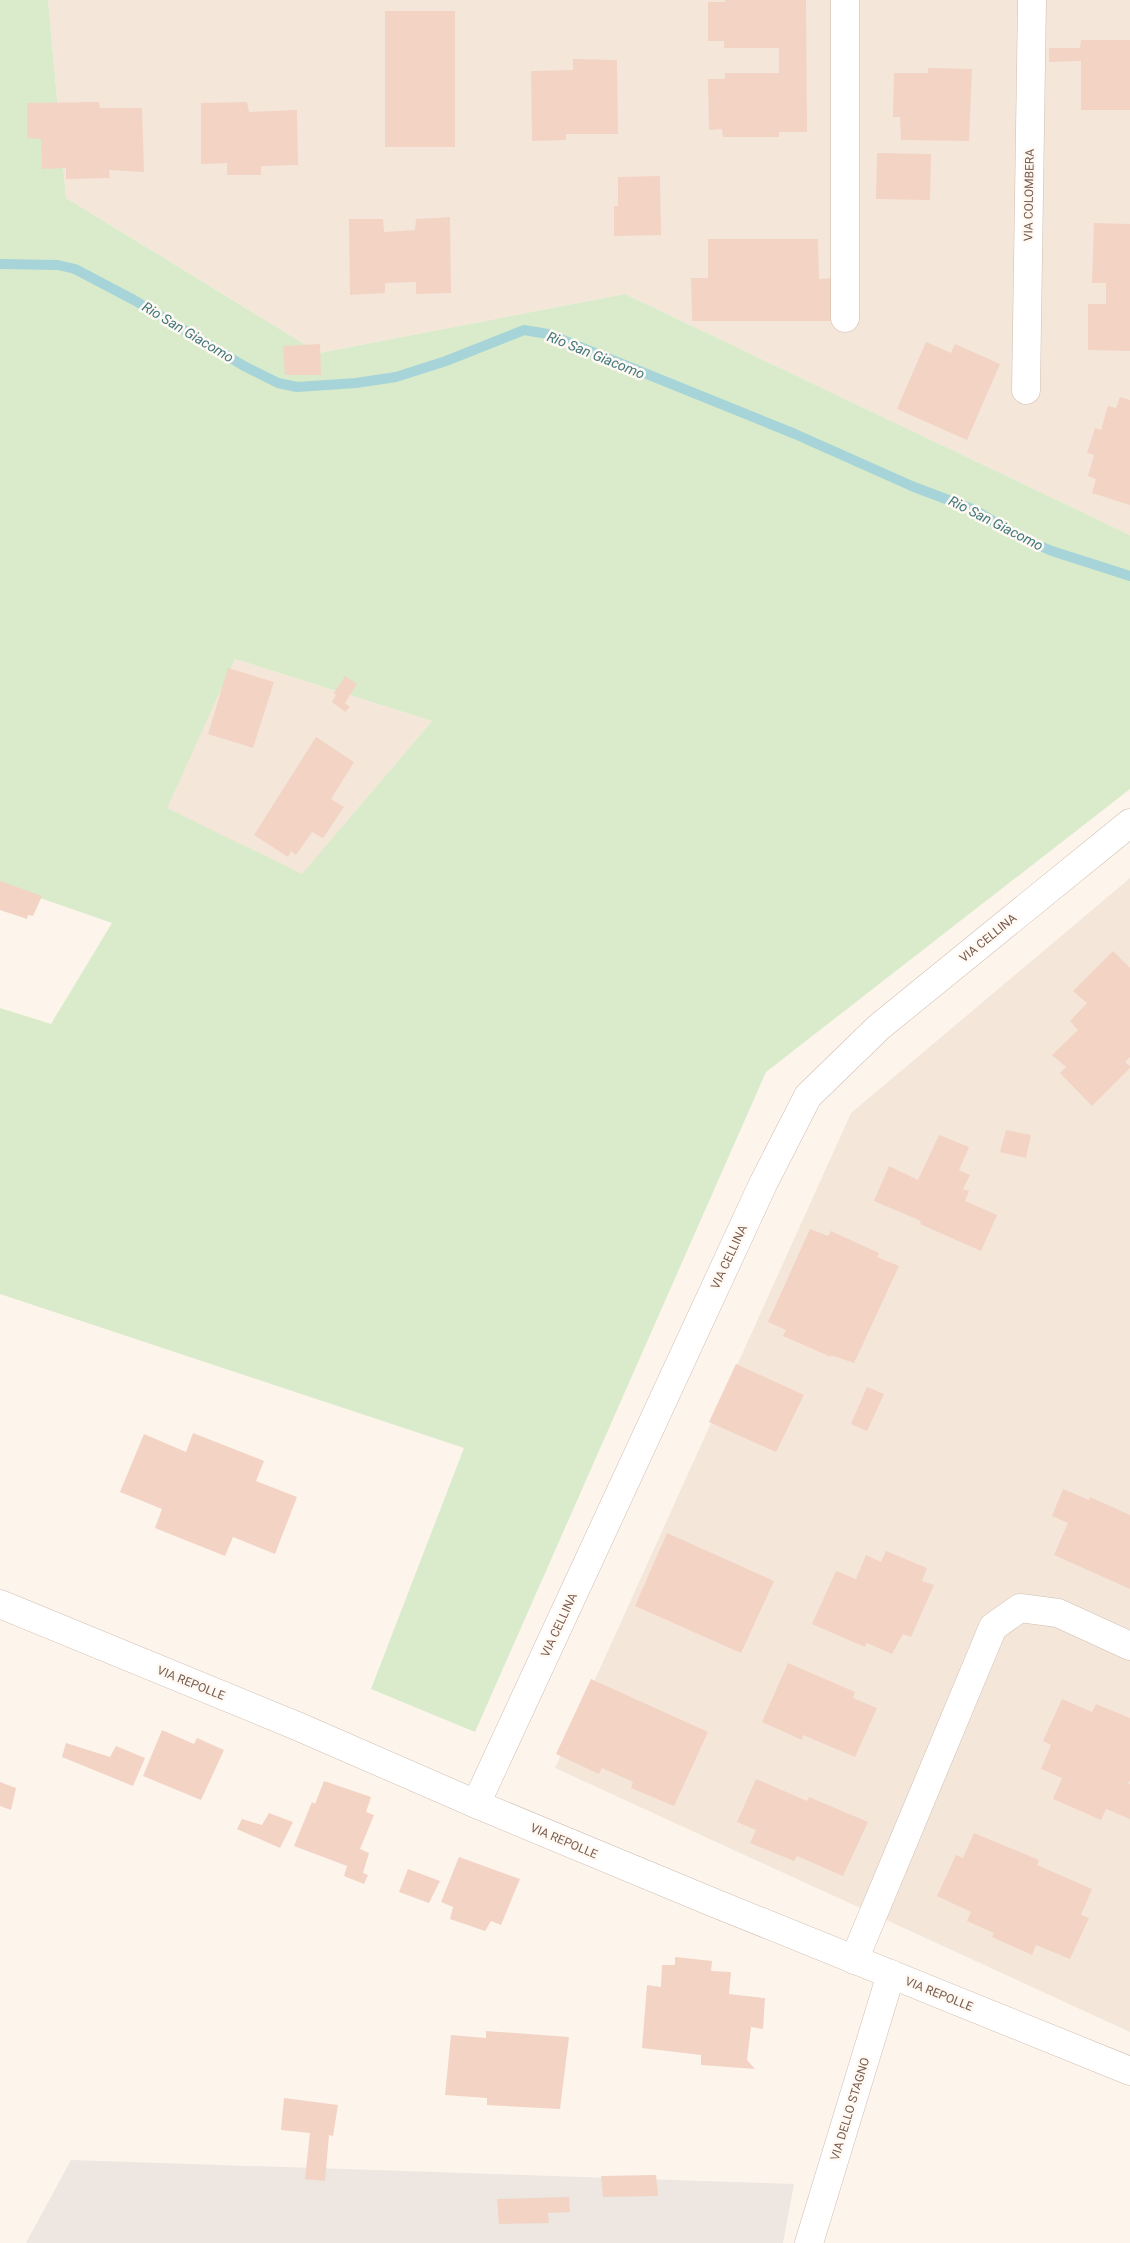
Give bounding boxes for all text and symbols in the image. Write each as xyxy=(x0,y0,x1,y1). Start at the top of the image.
street label: VIA COLOMBERA xyxy=(1021,149,1037,241)
water label: Rio San Giacomo xyxy=(139,298,237,366)
water label: Rio San Giacomo xyxy=(545,328,647,382)
water label: Rio San Giacomo xyxy=(946,492,1046,554)
street label: VIA CELLINA xyxy=(957,911,1019,965)
street label: VIA CELLINA xyxy=(708,1223,750,1291)
street label: VIA CELLINA xyxy=(538,1591,580,1659)
street label: VIA REPOLLE xyxy=(155,1663,227,1703)
street label: VIA REPOLLE xyxy=(528,1821,600,1862)
street label: VIA REPOLLE xyxy=(903,1974,975,2014)
street label: VIA DELLO STAGNO xyxy=(828,2056,872,2162)

